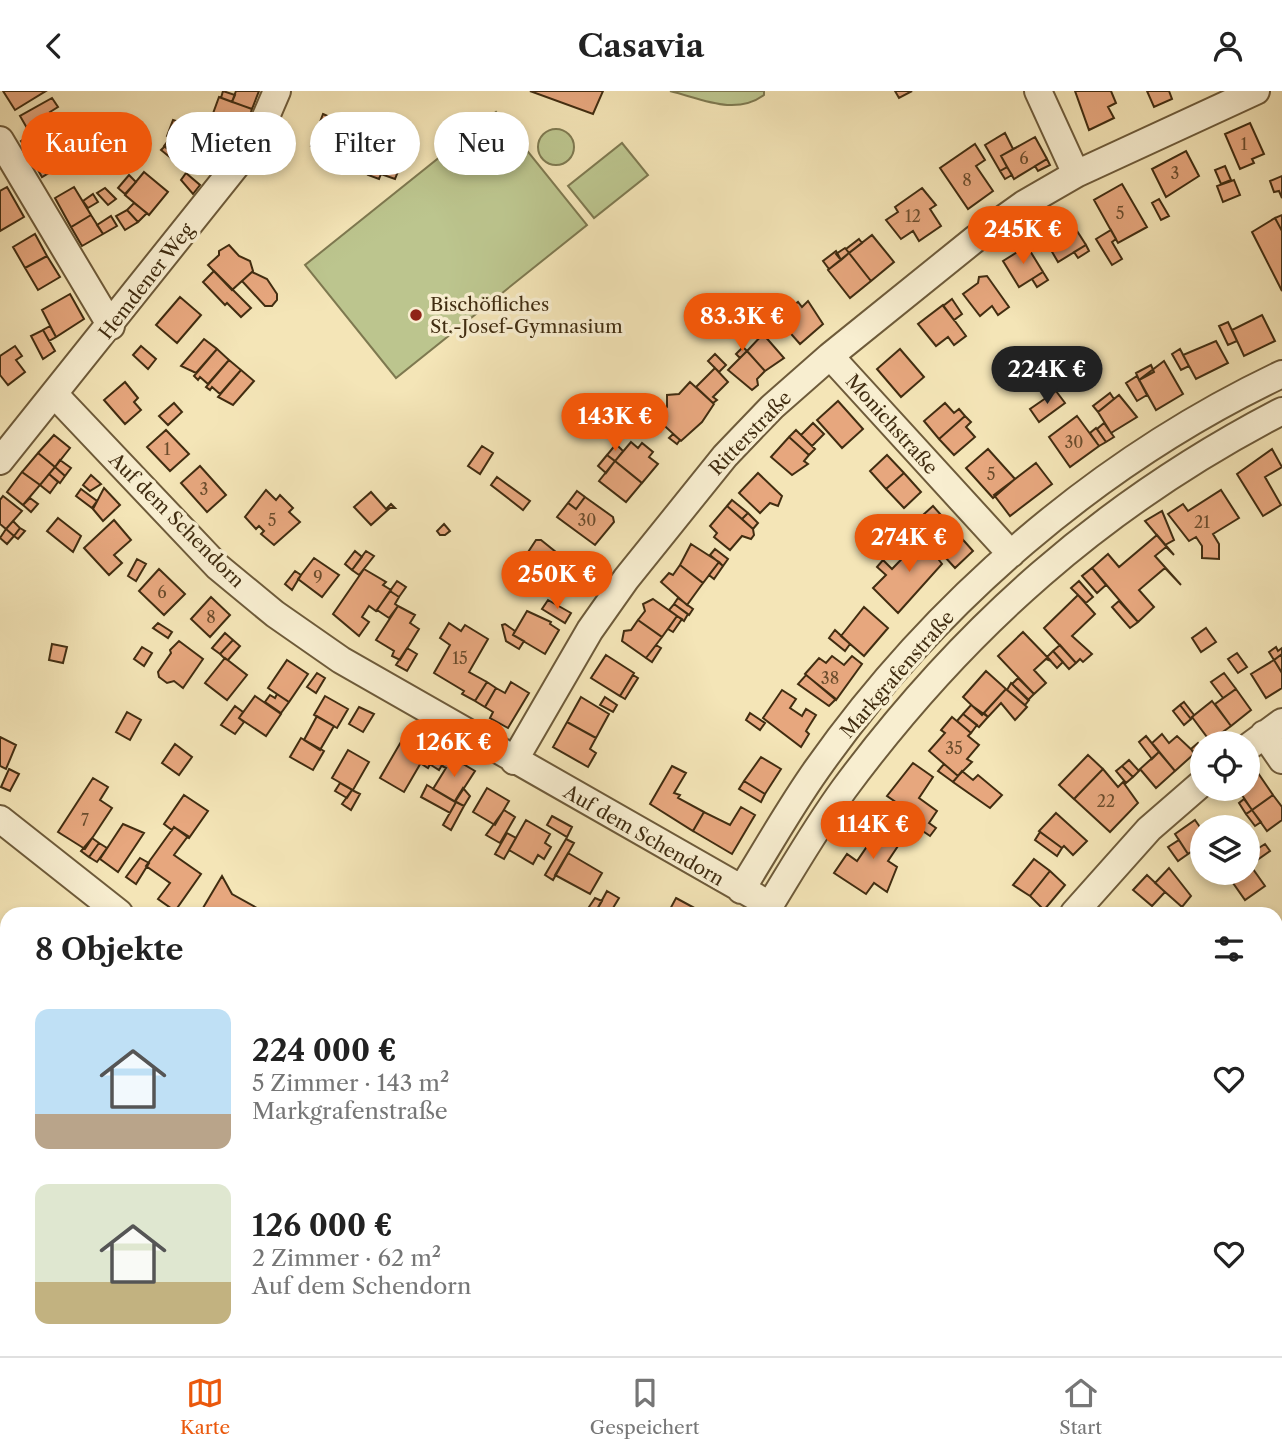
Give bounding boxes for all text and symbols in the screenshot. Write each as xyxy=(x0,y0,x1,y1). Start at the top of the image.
text: Casavia xyxy=(578,26,704,65)
icon: back xyxy=(35,27,73,65)
icon: person xyxy=(1209,27,1247,65)
chip: Kaufen xyxy=(21,112,152,175)
chip: Mieten xyxy=(166,112,296,175)
chip: Filter xyxy=(310,112,420,175)
chip: Neu xyxy=(434,112,529,175)
house number: 1 xyxy=(1241,134,1248,154)
house number: 6 xyxy=(1019,148,1029,168)
house number: 3 xyxy=(1171,163,1179,183)
house number: 8 xyxy=(962,170,972,190)
house number: 5 xyxy=(1116,203,1124,223)
house number: 12 xyxy=(905,206,921,226)
pin: 245K € xyxy=(966,207,1080,266)
text: 245K € xyxy=(984,215,1062,243)
street label: Hemdener Weg xyxy=(94,218,199,344)
place label: Bischöfliches St.-Josef-Gymnasium xyxy=(430,293,623,338)
pin: 83.3K € xyxy=(677,293,807,353)
text: 83.3K € xyxy=(700,302,784,330)
marker: Bischöfliches St.-Josef-Gymnasium xyxy=(408,307,424,323)
pin: 224K € xyxy=(990,347,1104,406)
text: 224K € xyxy=(1007,355,1087,383)
street label: Monichstraße xyxy=(841,370,943,479)
street label: Ritterstraße xyxy=(704,386,796,480)
pin: 143K € xyxy=(558,393,672,453)
text: 143K € xyxy=(577,402,653,430)
house number: 30 xyxy=(1065,432,1083,452)
house number: 1 xyxy=(164,439,171,459)
street label: Auf dem Schendorn xyxy=(104,447,249,593)
house number: 5 xyxy=(987,464,995,484)
house number: 3 xyxy=(200,479,208,499)
house number: 5 xyxy=(268,510,276,530)
house number: 30 xyxy=(578,510,596,530)
house number: 21 xyxy=(1194,512,1210,532)
pin: 274K € xyxy=(852,515,966,574)
text: 274K € xyxy=(871,523,947,551)
pin: 250K € xyxy=(500,552,614,611)
text: 250K € xyxy=(517,560,597,588)
house number: 9 xyxy=(313,567,323,587)
house number: 6 xyxy=(157,582,167,602)
street label: Markgrafenstraße xyxy=(836,606,959,743)
house number: 8 xyxy=(206,607,216,627)
house number: 15 xyxy=(452,648,468,668)
house number: 38 xyxy=(821,668,839,688)
pin: 126K € xyxy=(397,719,511,779)
text: 126K € xyxy=(416,728,492,756)
map controls xyxy=(1190,731,1260,885)
button: locate xyxy=(1190,731,1260,801)
house number: 35 xyxy=(945,738,963,758)
street label: Auf dem Schendorn xyxy=(559,780,728,891)
house number: 22 xyxy=(1097,791,1115,811)
pin: 114K € xyxy=(816,801,930,861)
house number: 7 xyxy=(81,810,89,830)
text: 114K € xyxy=(837,810,909,838)
button: layers xyxy=(1190,815,1260,885)
icon: filters xyxy=(1210,930,1248,968)
text: 8 Objekte xyxy=(35,931,183,968)
text: 224 000 € xyxy=(252,1032,397,1069)
icon: home xyxy=(91,1037,175,1121)
icon: heart xyxy=(1210,1060,1248,1098)
text: 5 Zimmer · 143 m² xyxy=(252,1069,449,1097)
text: Markgrafenstraße xyxy=(252,1097,448,1125)
text: 126 000 € xyxy=(252,1207,393,1244)
icon: home xyxy=(91,1212,175,1296)
icon: heart xyxy=(1210,1235,1248,1273)
text: 2 Zimmer · 62 m² xyxy=(252,1244,441,1272)
text: Auf dem Schendorn xyxy=(252,1272,471,1300)
tab: Karte xyxy=(180,1374,230,1439)
tab: Gespeichert xyxy=(590,1374,699,1439)
tab: Start xyxy=(1059,1374,1102,1439)

